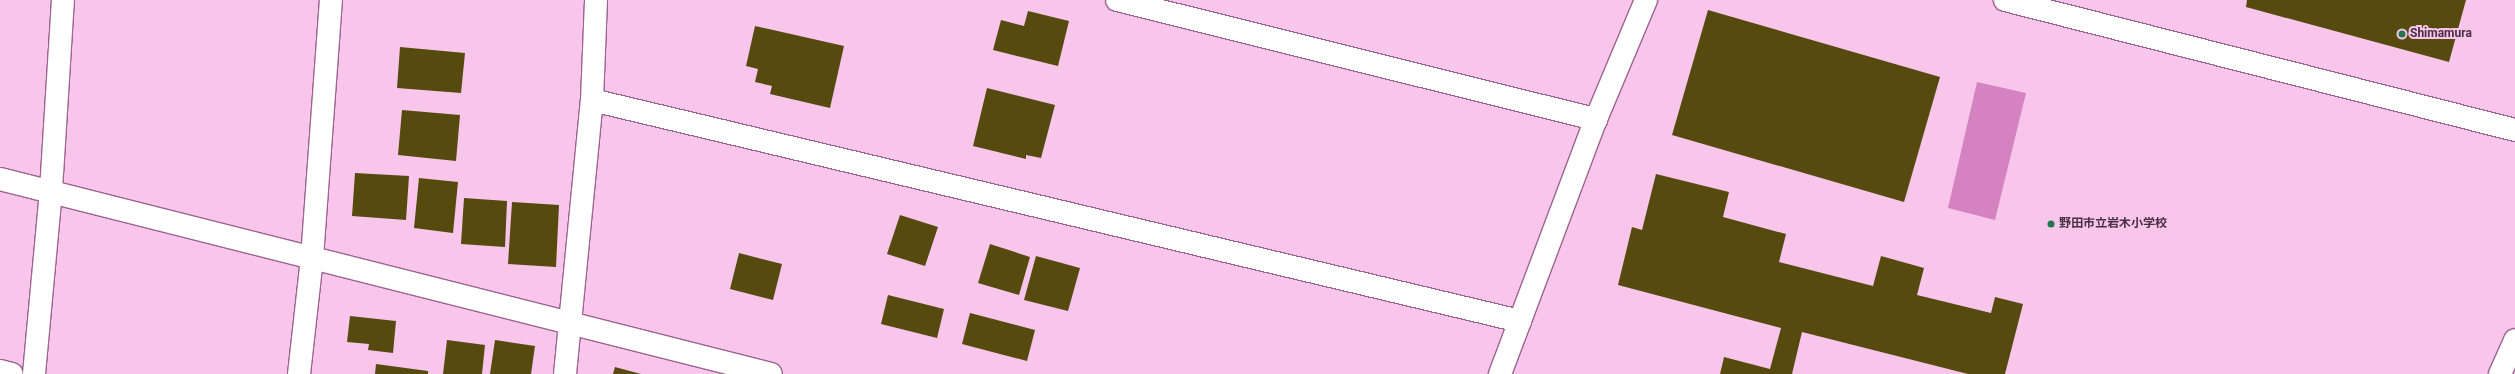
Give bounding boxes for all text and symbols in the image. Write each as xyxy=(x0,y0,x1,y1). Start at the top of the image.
place label: Shimamura xyxy=(2410,27,2472,41)
marker: Shimamura xyxy=(2397,29,2407,39)
place label: 野田市立岩木小学校 xyxy=(2059,217,2167,231)
marker: 野田市立岩木小学校 xyxy=(2046,219,2056,229)

